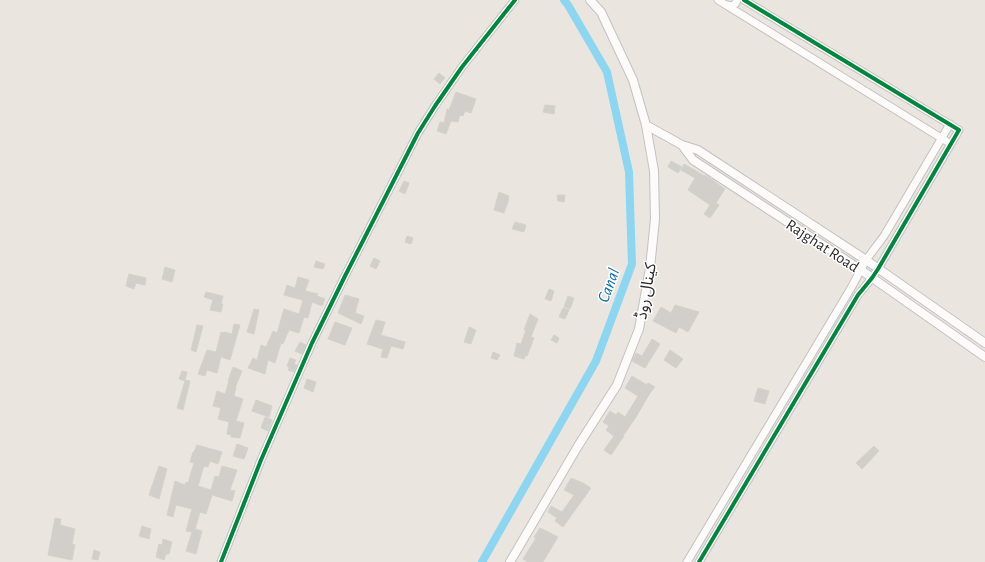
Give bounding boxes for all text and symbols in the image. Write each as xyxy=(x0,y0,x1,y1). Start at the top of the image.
street label: Rajghat Road xyxy=(783,216,862,276)
street label: کینال روڈ xyxy=(632,261,661,321)
water label: Canal xyxy=(594,266,622,305)

